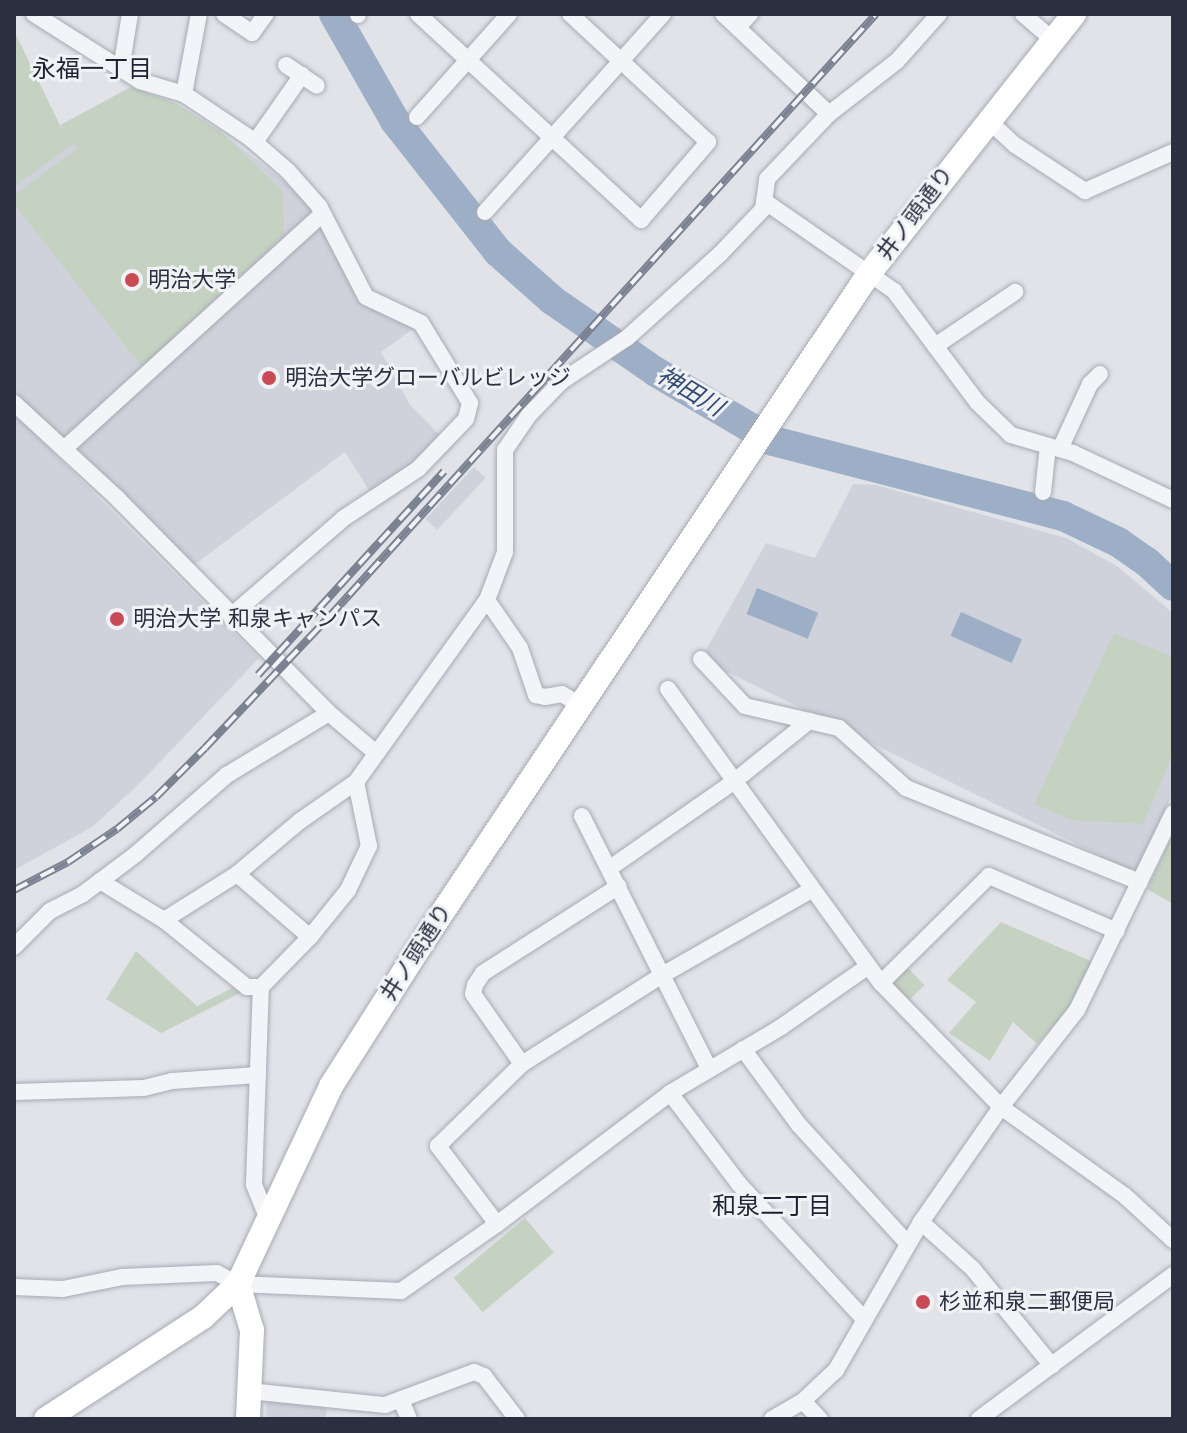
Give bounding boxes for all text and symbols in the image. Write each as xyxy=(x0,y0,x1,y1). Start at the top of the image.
district label: 永福一丁目 xyxy=(32,56,152,84)
street label: 井ノ頭通り xyxy=(871,161,959,265)
place label: 明治大学 xyxy=(148,267,236,293)
marker: 明治大学 xyxy=(123,271,141,289)
water label: 神田川 xyxy=(652,361,728,423)
place label: 明治大学グローバルビレッジ xyxy=(285,365,571,391)
marker: 明治大学グローバルビレッジ xyxy=(260,369,278,387)
place label: 明治大学 和泉キャンパス xyxy=(133,606,382,632)
marker: 明治大学 和泉キャンパス xyxy=(108,610,126,628)
street label: 井ノ頭通り xyxy=(375,899,457,1005)
district label: 和泉二丁目 xyxy=(712,1193,832,1221)
place label: 杉並和泉二郵便局 xyxy=(939,1289,1115,1315)
marker: 杉並和泉二郵便局 xyxy=(914,1293,932,1311)

